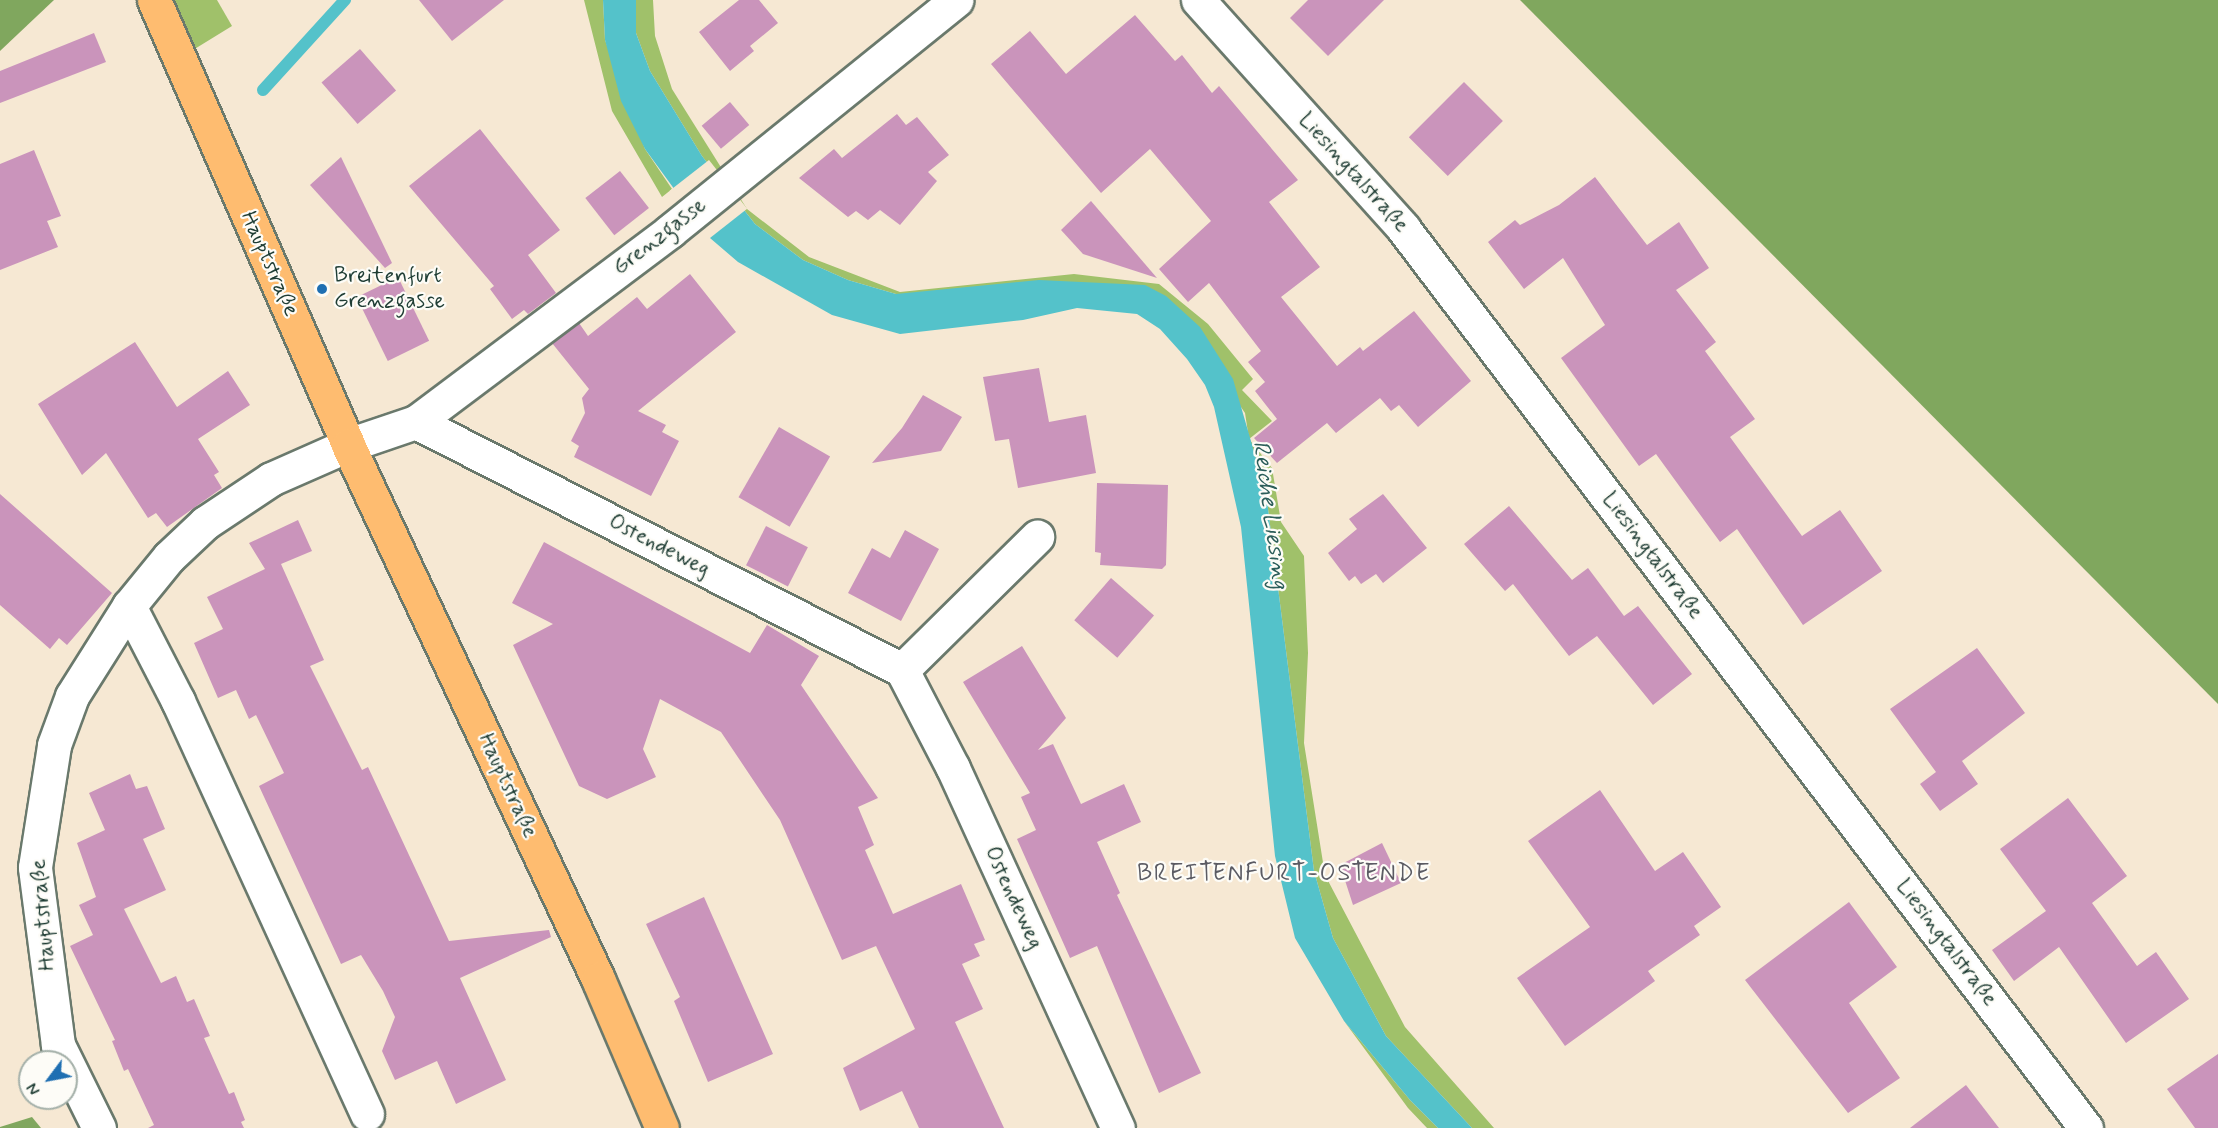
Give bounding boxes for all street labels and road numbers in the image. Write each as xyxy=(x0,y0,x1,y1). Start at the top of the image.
street label: Liesingtalstraße xyxy=(1292,108,1414,238)
street label: Grenzgasse xyxy=(608,192,712,282)
street label: Hauptstraße xyxy=(234,207,304,321)
street label: Liesingtalstraße xyxy=(1596,487,1708,625)
street label: Ostendeweg xyxy=(604,509,714,583)
street label: Hauptstraße xyxy=(471,730,543,842)
street label: Ostendeweg xyxy=(978,842,1048,954)
street label: Hauptstraße xyxy=(26,858,62,972)
street label: Liesingtalstraße xyxy=(1890,874,2002,1012)

